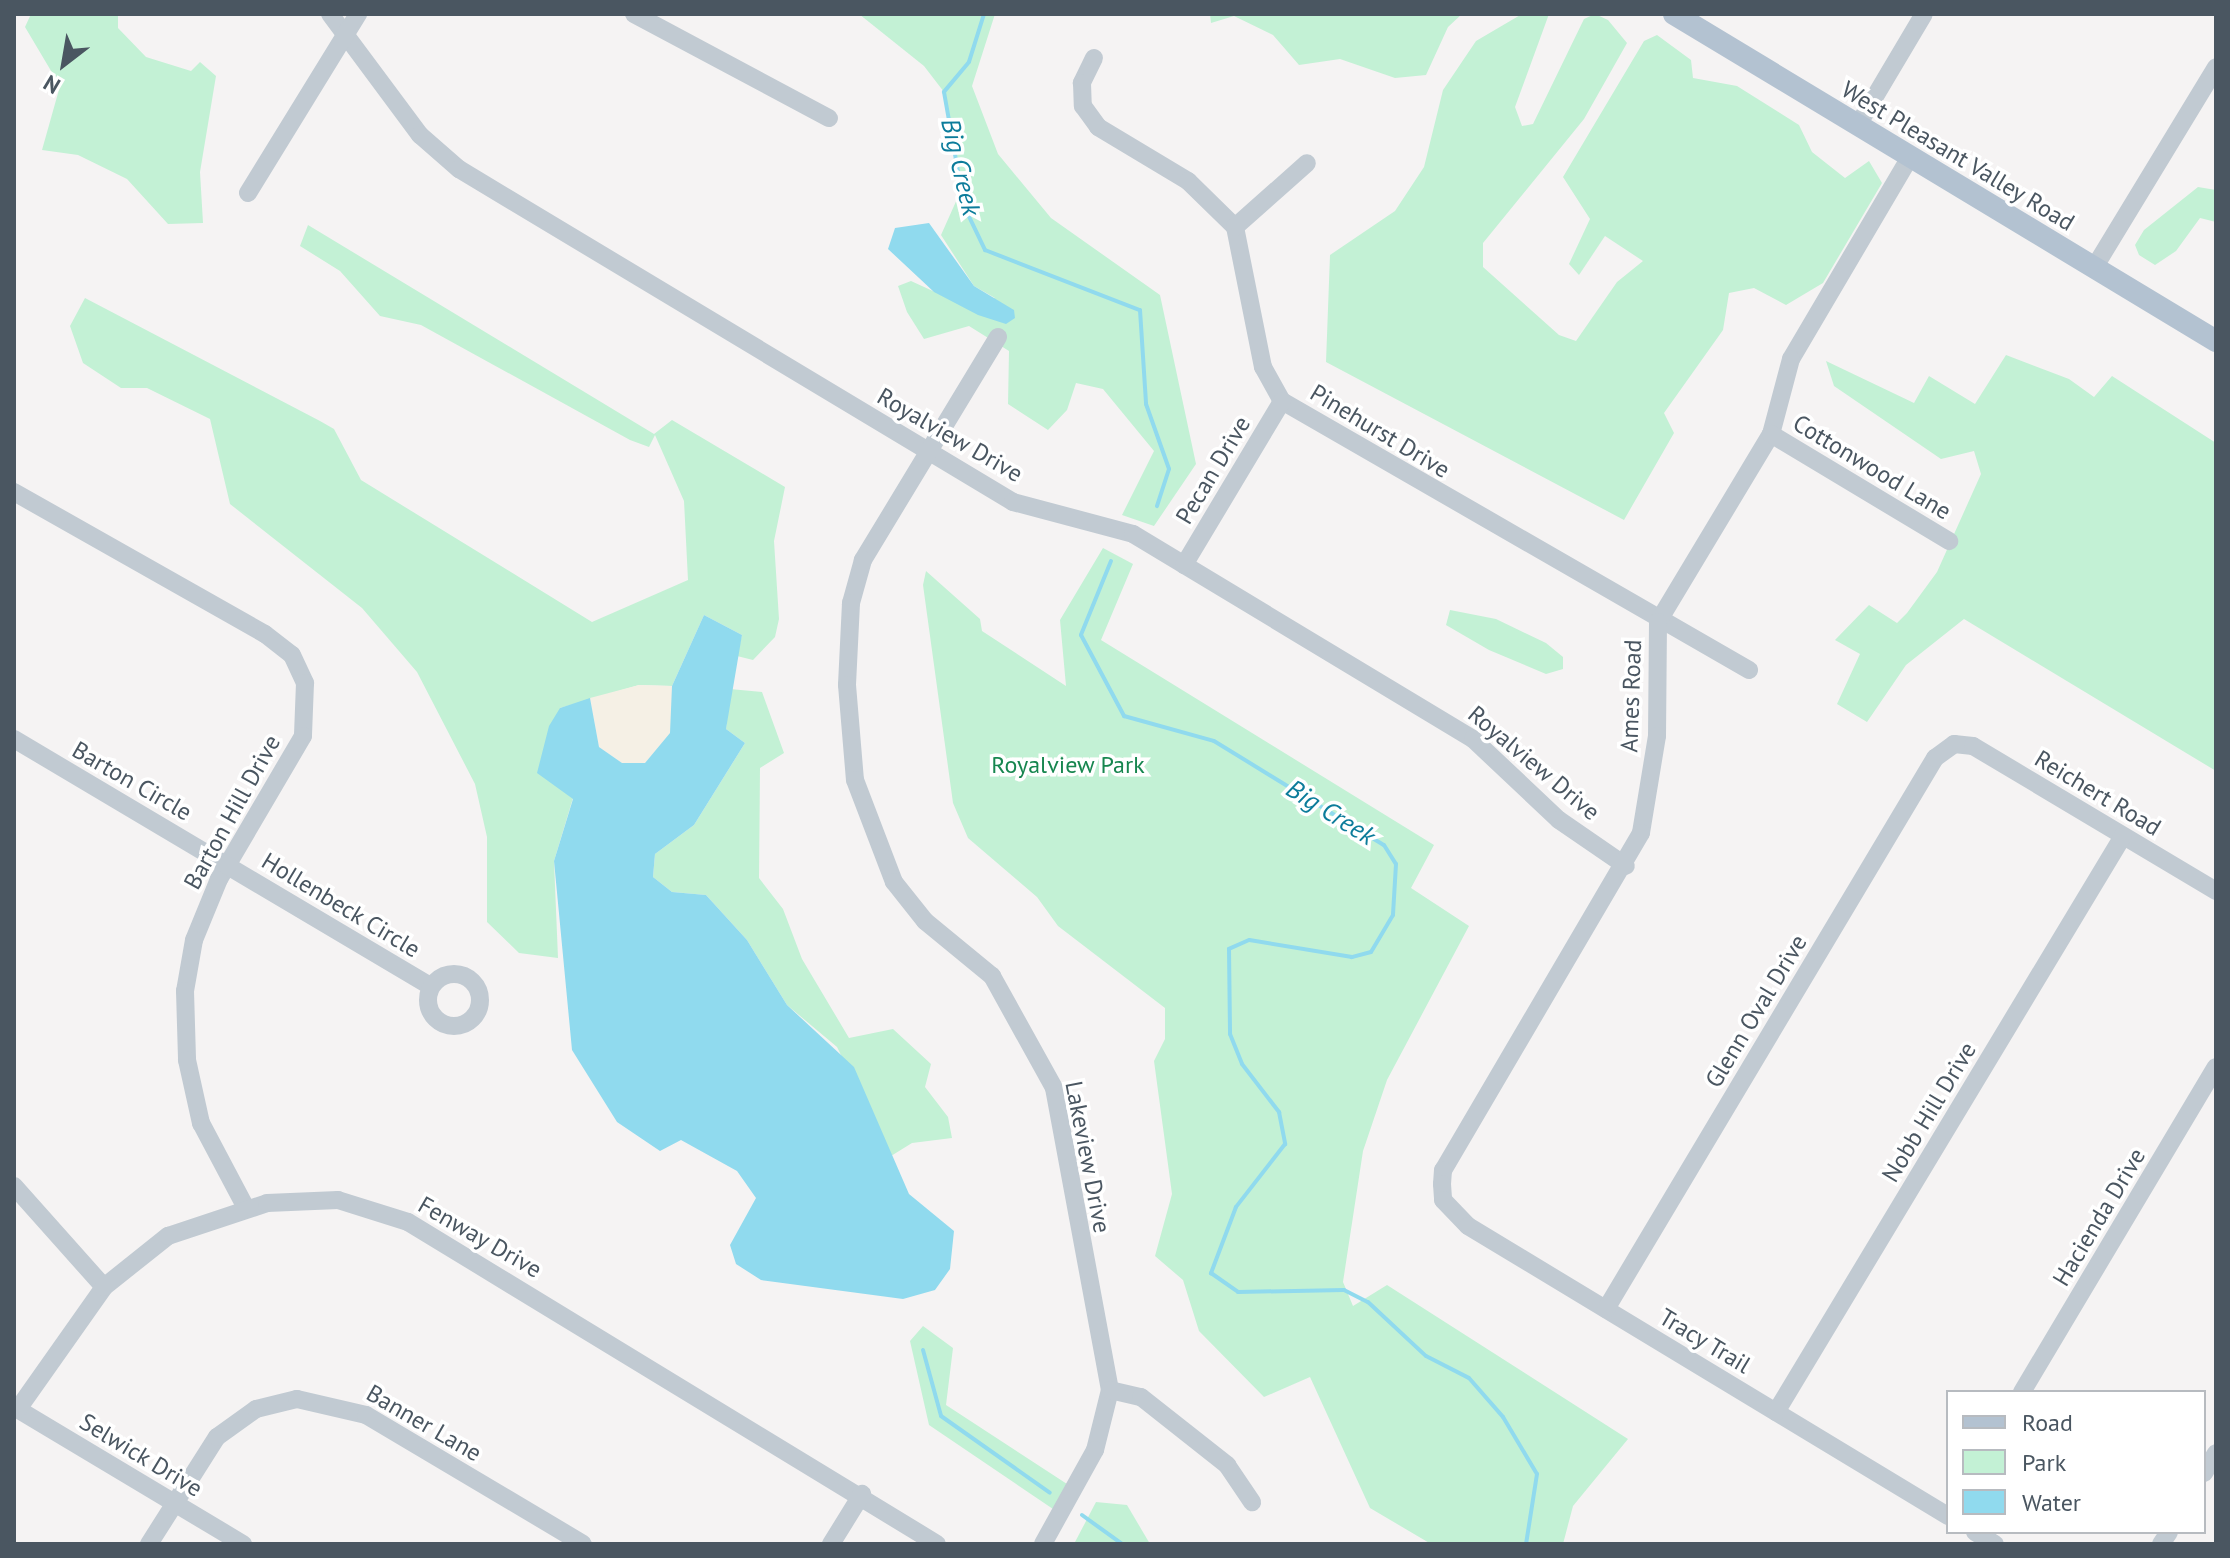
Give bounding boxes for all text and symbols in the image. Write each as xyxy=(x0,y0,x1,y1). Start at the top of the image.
north arrow xyxy=(24,24,104,104)
text: N xyxy=(38,69,65,100)
street label: West Pleasant Valley Road xyxy=(1836,75,2080,237)
water label: Big Creek xyxy=(935,115,987,219)
street label: Pinehurst Drive xyxy=(1305,378,1455,484)
street label: Royalview Drive xyxy=(872,382,1028,488)
street label: Cottonwood Lane xyxy=(1788,408,1956,526)
street label: Pecan Drive xyxy=(1170,411,1256,529)
street label: Ames Road xyxy=(1615,639,1647,753)
street label: Royalview Drive xyxy=(1462,699,1606,827)
street label: Barton Hill Drive xyxy=(178,730,286,894)
street label: Barton Circle xyxy=(67,735,197,827)
street label: Reichert Road xyxy=(2030,744,2166,842)
park label: Royalview Park xyxy=(991,751,1145,779)
water label: Big Creek xyxy=(1281,773,1381,851)
street label: Hollenbeck Circle xyxy=(256,846,426,964)
street label: Glenn Oval Drive xyxy=(1699,929,1813,1093)
street label: Nobb Hill Drive xyxy=(1876,1037,1982,1187)
street label: Lakeview Drive xyxy=(1059,1078,1117,1236)
street label: Hacienda Drive xyxy=(2047,1143,2151,1291)
street label: Fenway Drive xyxy=(413,1190,547,1284)
street label: Tracy Trail xyxy=(1653,1302,1757,1380)
street label: Banner Lane xyxy=(361,1379,487,1467)
legend xyxy=(1946,1390,2206,1534)
street label: Selwick Drive xyxy=(74,1407,208,1503)
text: Road xyxy=(2022,1407,2073,1438)
text: Park xyxy=(2022,1447,2066,1478)
text: Water xyxy=(2022,1487,2081,1518)

